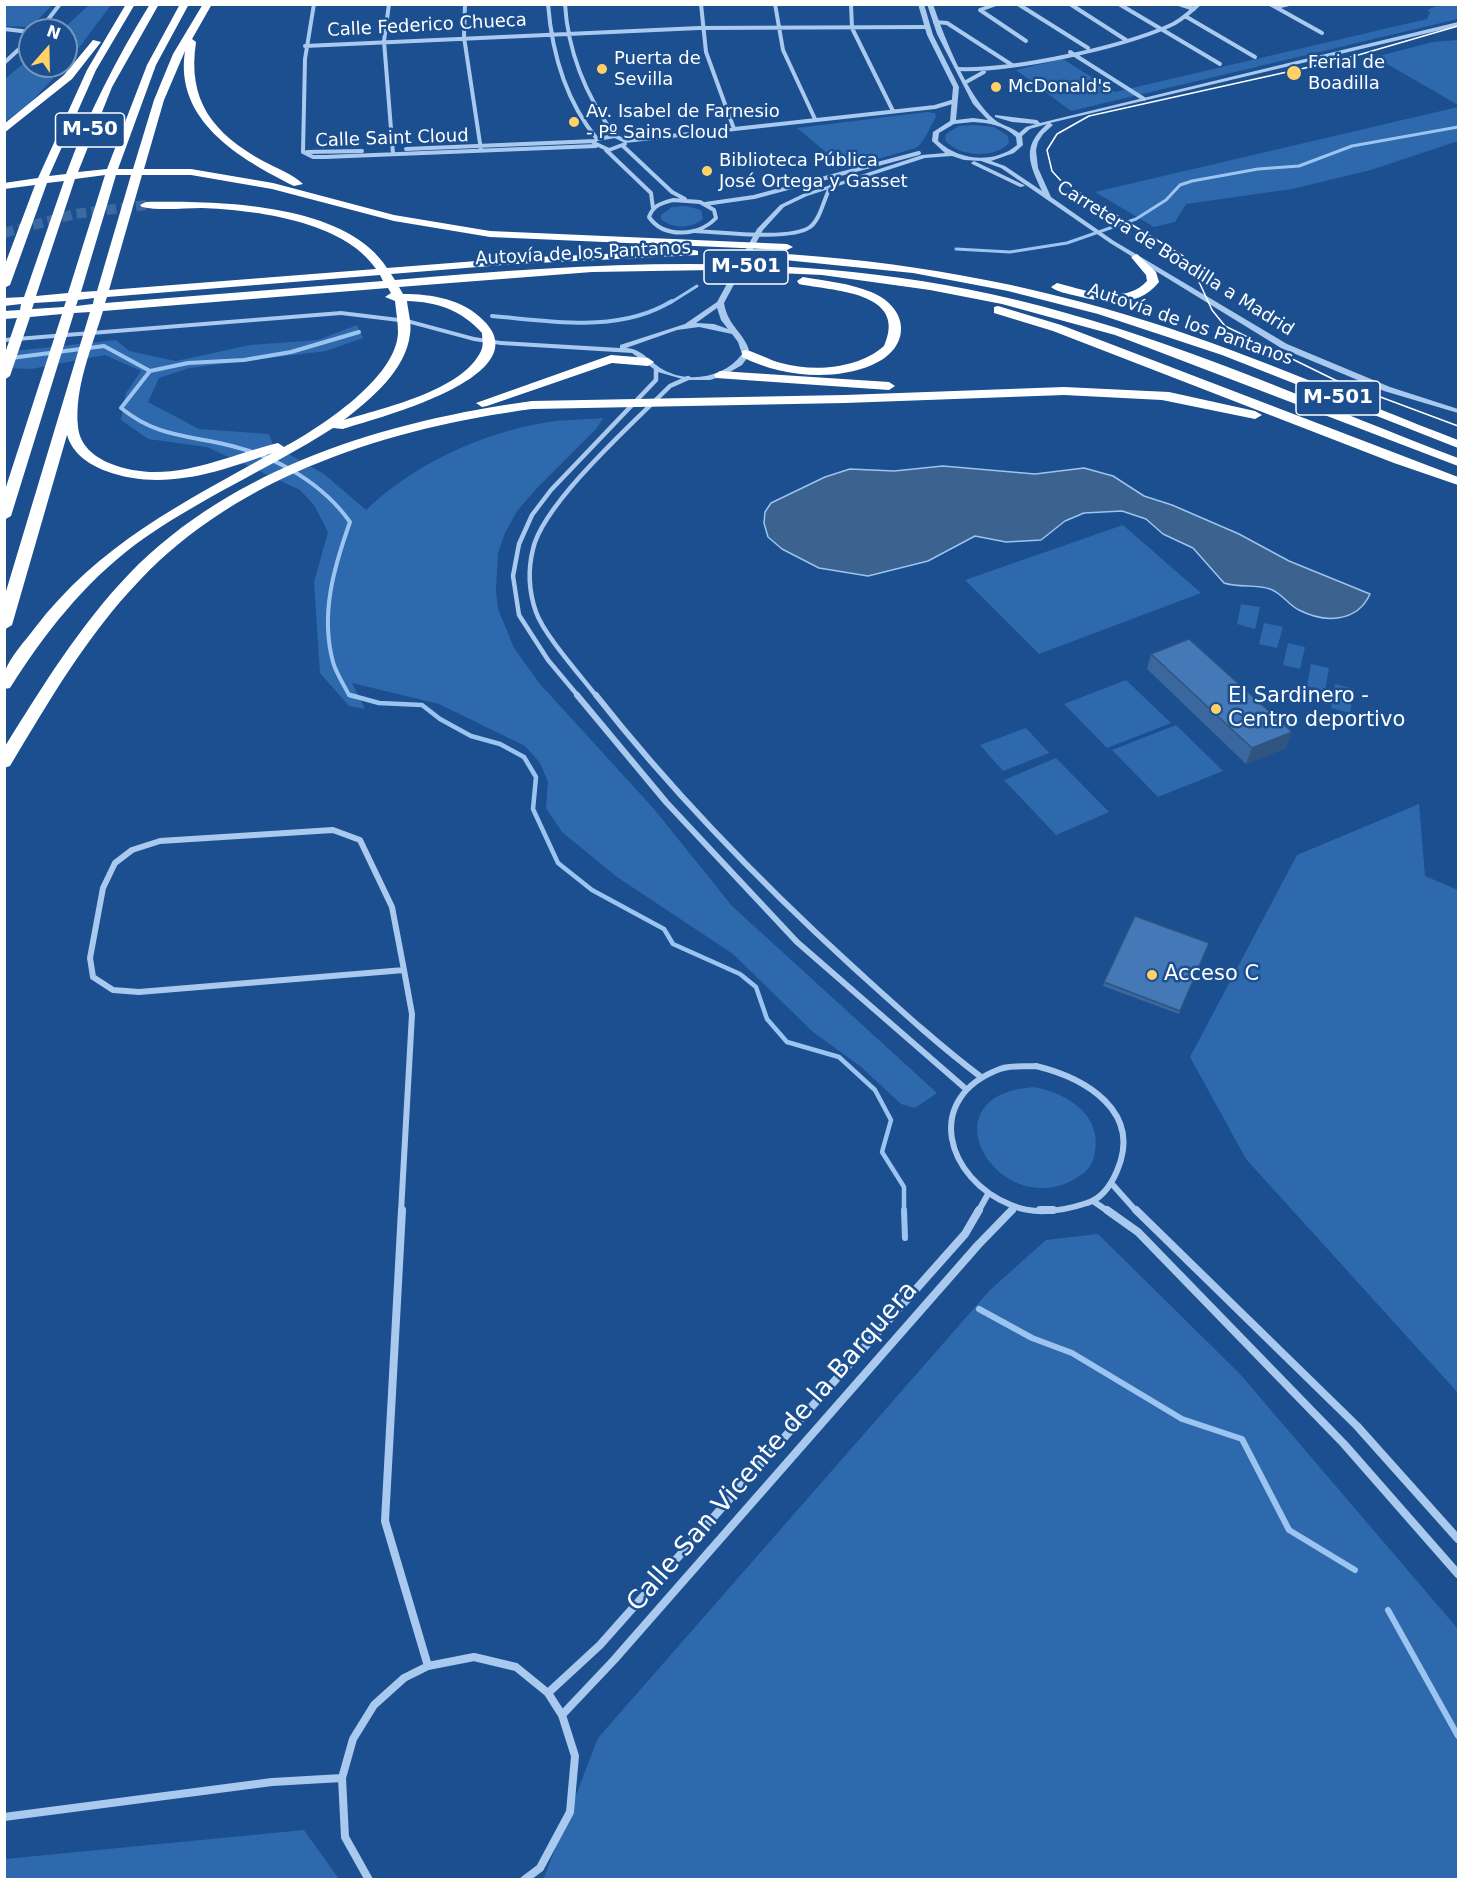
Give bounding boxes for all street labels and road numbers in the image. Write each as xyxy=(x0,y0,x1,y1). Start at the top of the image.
street label: Calle Federico Chueca xyxy=(327,10,527,42)
road number: M-50 xyxy=(56,113,124,147)
street label: Calle Saint Cloud xyxy=(315,126,469,152)
street label: Carretera de Boadilla a Madrid xyxy=(1052,177,1298,341)
street label: Autovía de los Pantanos xyxy=(475,238,691,270)
road number: M-501 xyxy=(704,250,788,284)
street label: Autovía de los Pantanos xyxy=(1084,280,1296,370)
road number: M-501 xyxy=(1296,381,1380,415)
street label: Calle San Vicente de la Barquera xyxy=(621,1275,925,1619)

